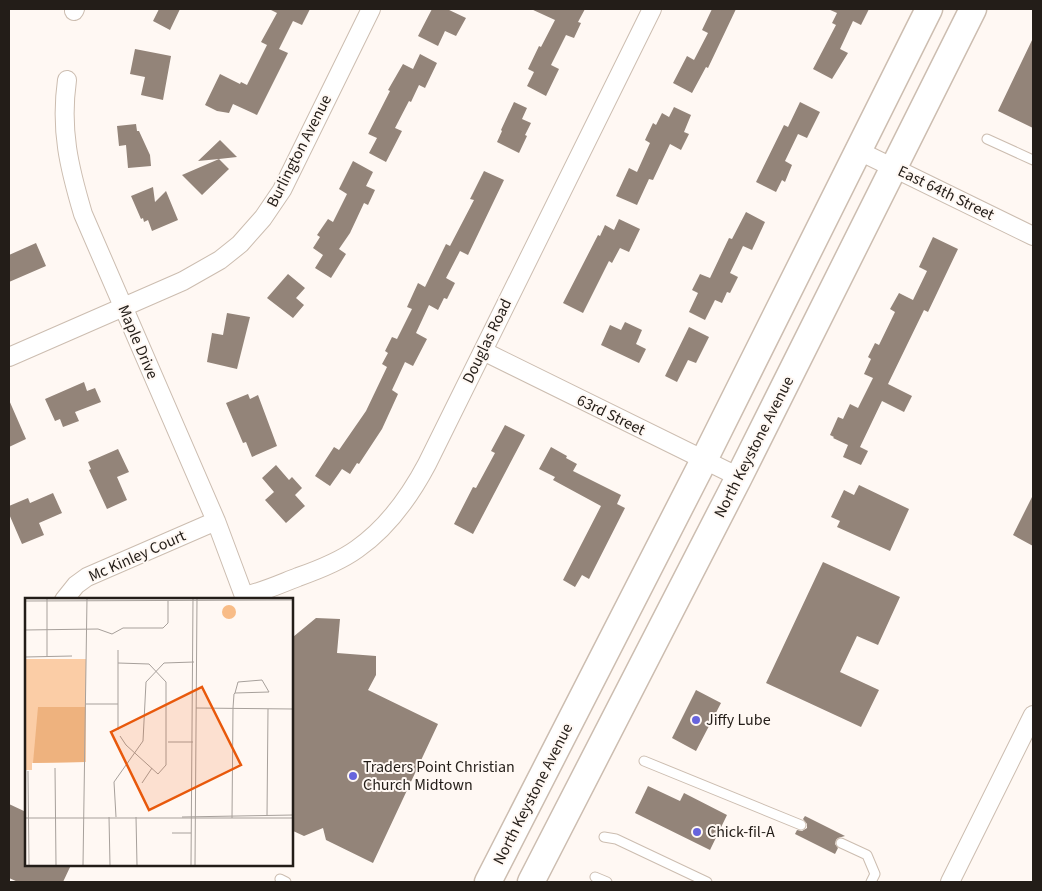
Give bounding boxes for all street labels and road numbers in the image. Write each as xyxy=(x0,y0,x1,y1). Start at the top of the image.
street label: Burlington Avenue xyxy=(261,91,337,211)
street label: East 64th Street xyxy=(894,160,998,226)
street label: Douglas Road xyxy=(457,295,517,387)
street label: Maple Drive xyxy=(113,302,163,382)
street label: North Keystone Avenue xyxy=(709,372,799,521)
street label: 63rd Street xyxy=(573,389,649,441)
street label: Mc Kinley Court xyxy=(85,524,190,587)
street label: North Keystone Avenue xyxy=(488,719,578,868)

